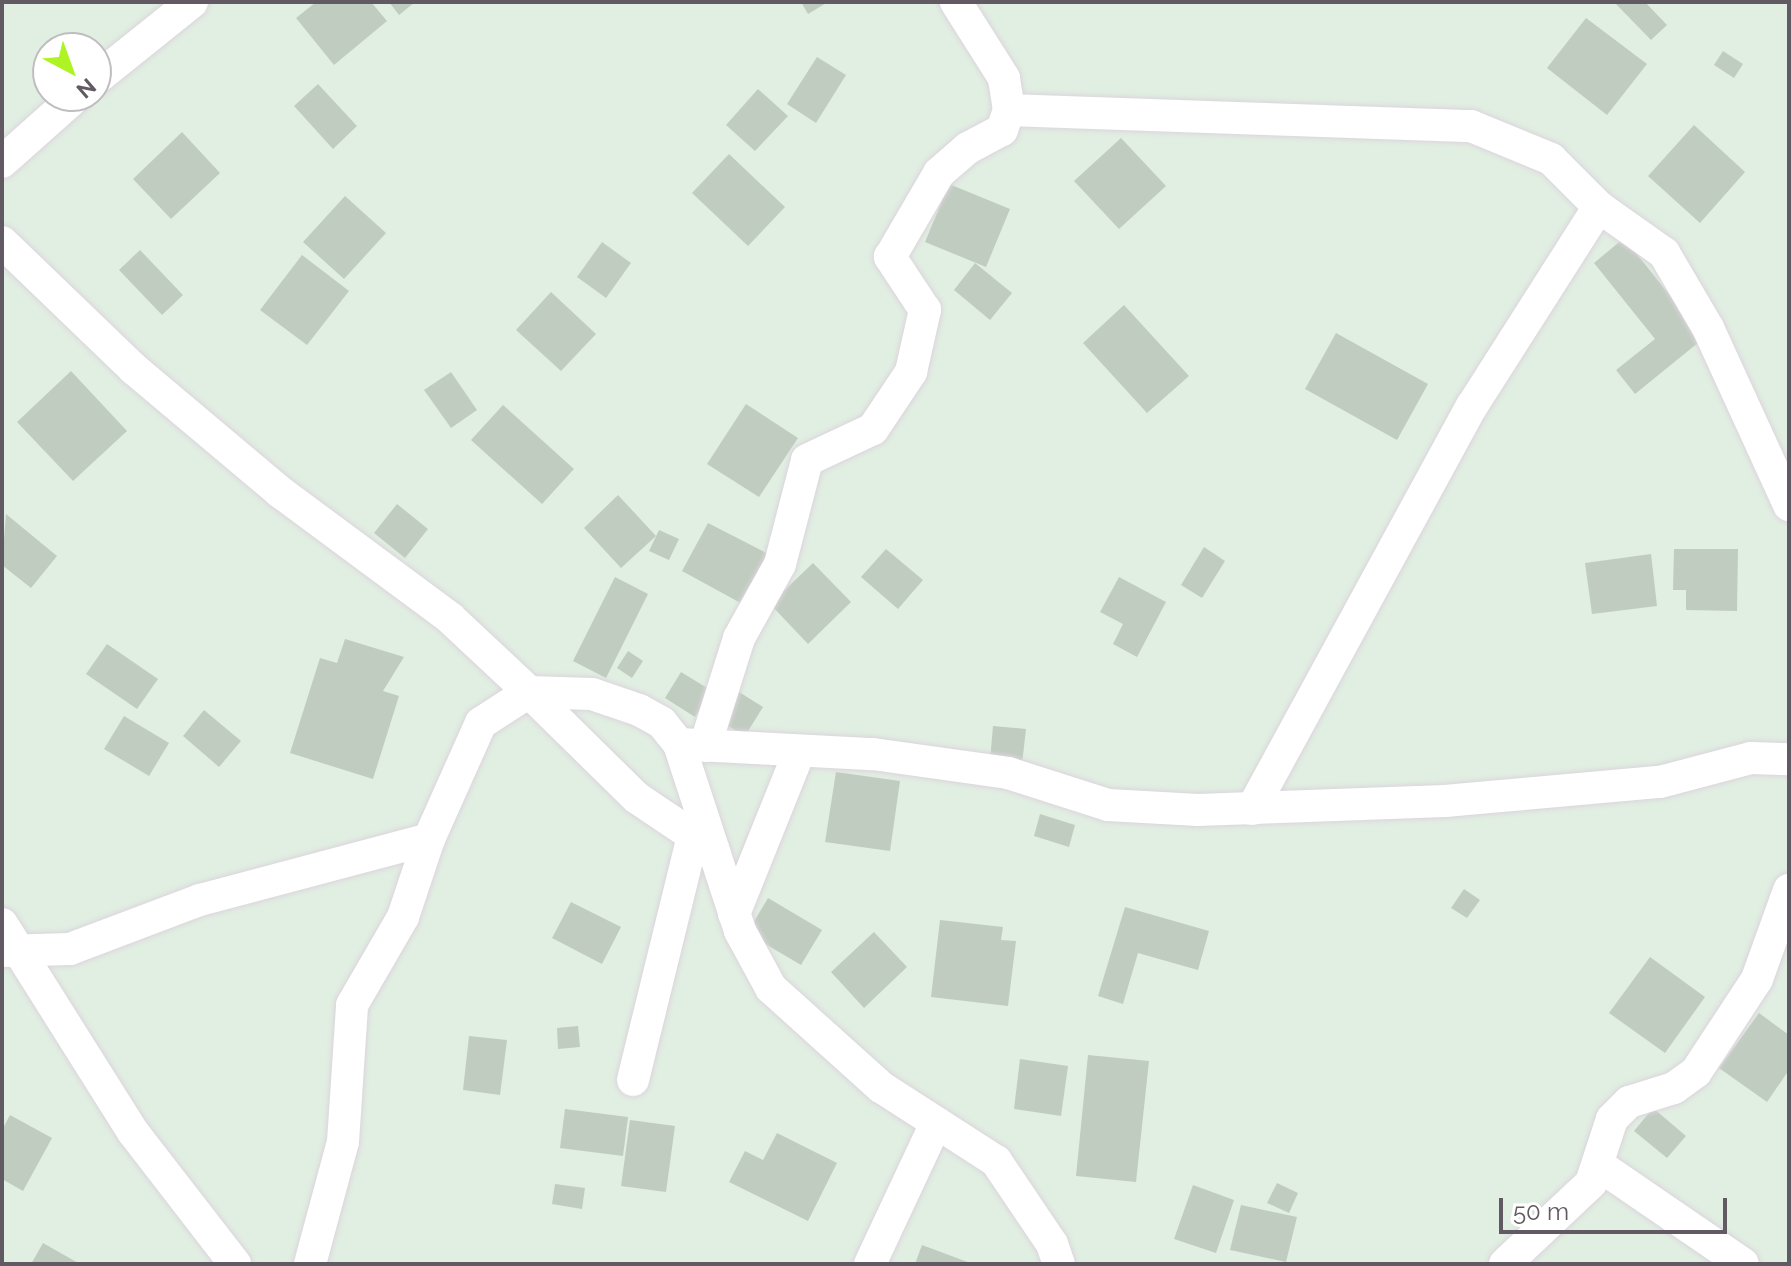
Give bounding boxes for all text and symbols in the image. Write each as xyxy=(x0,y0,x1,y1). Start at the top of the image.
north arrow xyxy=(32,32,112,112)
text: N xyxy=(72,73,101,104)
scale bar xyxy=(1503,1182,1731,1232)
text: 50 m xyxy=(1513,1197,1569,1226)

